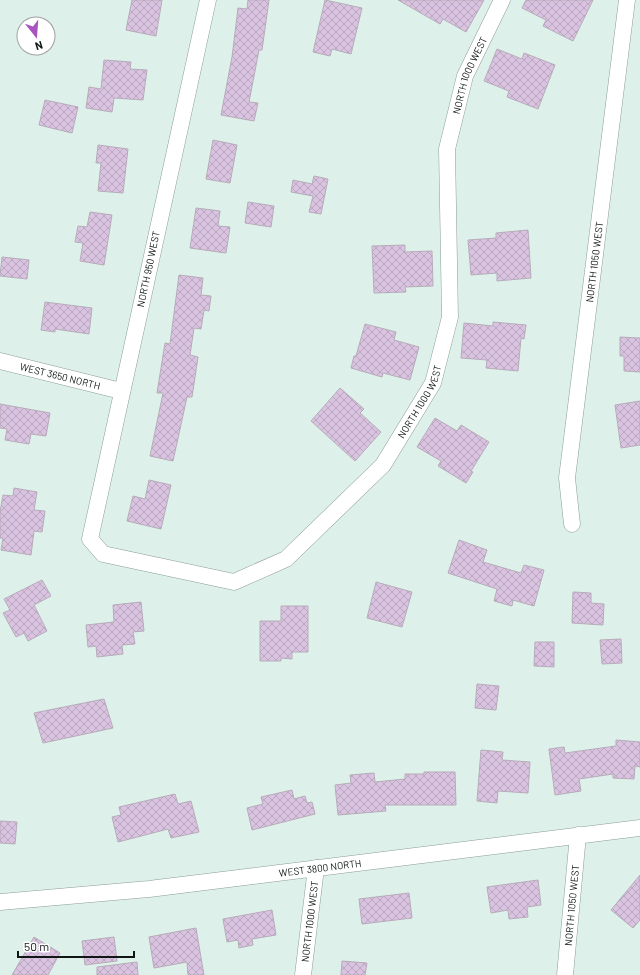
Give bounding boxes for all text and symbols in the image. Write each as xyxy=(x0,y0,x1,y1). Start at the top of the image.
north arrow xyxy=(16,16,56,56)
street label: NORTH 1000 WEST xyxy=(450,34,489,115)
text: N xyxy=(34,39,44,53)
street label: NORTH 1050 WEST xyxy=(583,221,605,303)
street label: NORTH 950 WEST xyxy=(134,230,162,308)
street label: WEST 3650 NORTH xyxy=(19,360,102,392)
street label: NORTH 1000 WEST xyxy=(395,363,443,440)
street label: WEST 3800 NORTH xyxy=(278,857,362,879)
street label: NORTH 1050 WEST xyxy=(562,864,581,946)
street label: NORTH 1000 WEST xyxy=(299,880,320,963)
scale bar xyxy=(18,933,134,959)
text: 50 m xyxy=(24,939,49,953)

